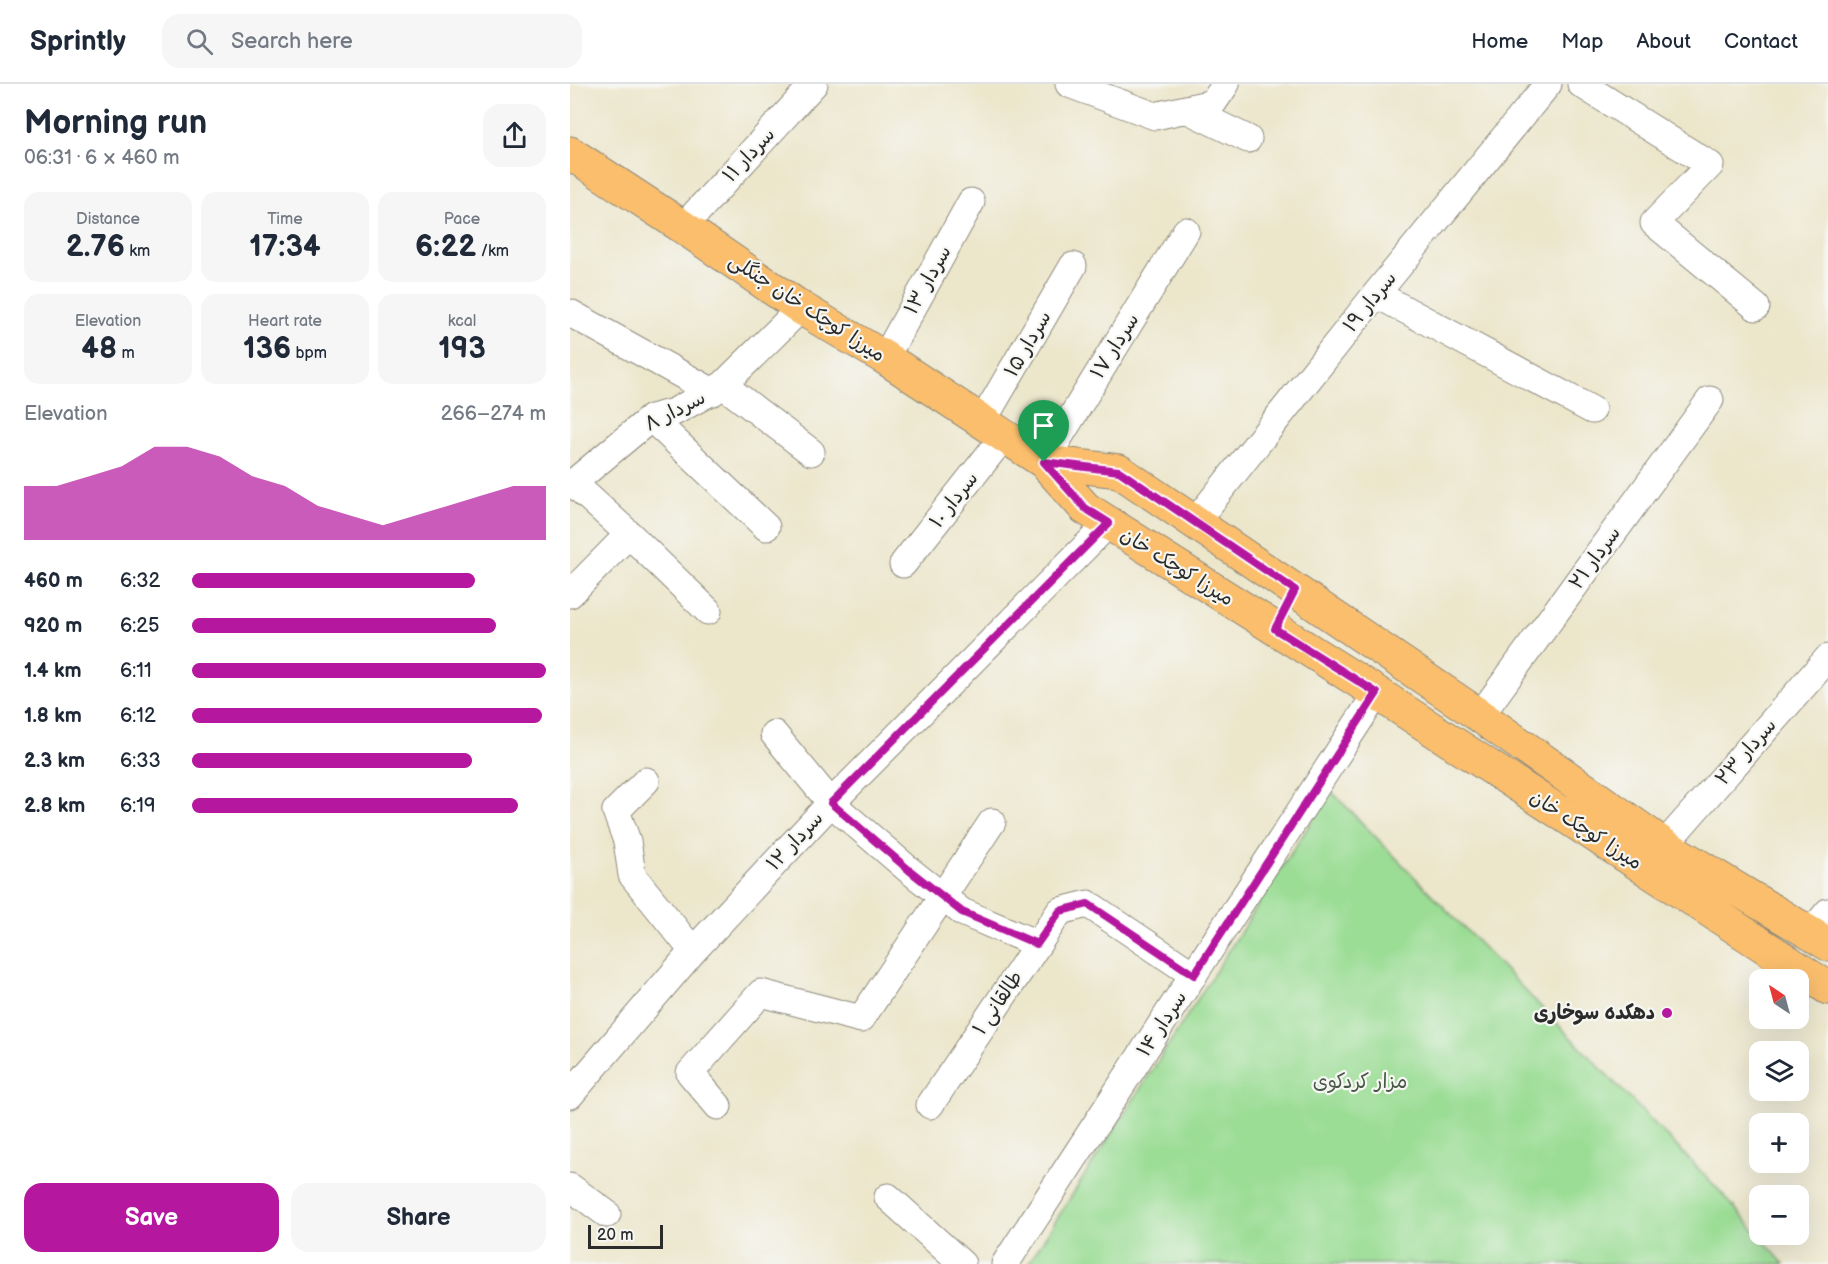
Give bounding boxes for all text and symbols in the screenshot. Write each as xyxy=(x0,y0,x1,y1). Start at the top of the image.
search box xyxy=(162,14,582,68)
text: Sprintly xyxy=(30,25,126,58)
icon: search xyxy=(183,25,216,58)
text: Search here xyxy=(231,28,353,55)
text: Home xyxy=(1471,29,1528,54)
text: Map xyxy=(1561,29,1603,54)
text: About xyxy=(1636,29,1691,54)
text: Contact xyxy=(1724,29,1798,54)
text: Morning run xyxy=(24,103,207,143)
button: share xyxy=(483,104,546,167)
street label: سردار ۱۱ xyxy=(718,123,780,187)
text: 06:31 · 6 × 460 m xyxy=(24,146,180,170)
text: Distance xyxy=(76,210,140,229)
text: Time xyxy=(267,210,303,229)
text: Pace xyxy=(444,210,480,229)
text: 2.76 xyxy=(66,229,125,265)
text: 17:34 xyxy=(249,229,321,265)
text: 6:22 xyxy=(415,229,476,265)
street label: سردار ۱۳ xyxy=(899,241,957,319)
text: km xyxy=(125,242,150,261)
text: /km xyxy=(476,242,509,261)
street label: میرزا کوچک خان جنگلی xyxy=(724,249,890,367)
street label: سردار ۱۹ xyxy=(1338,267,1402,337)
street label: سردار ۱۵ xyxy=(1000,307,1056,381)
street label: سردار ۱۷ xyxy=(1086,309,1144,383)
text: Elevation xyxy=(75,312,141,331)
text: Heart rate xyxy=(248,312,322,331)
text: kcal xyxy=(448,312,476,331)
text: 48 xyxy=(81,331,117,367)
text: 136 xyxy=(243,331,291,367)
text: 193 xyxy=(438,331,486,367)
text: m xyxy=(117,344,135,363)
text: bpm xyxy=(291,344,327,363)
street label: سردار ۸ xyxy=(640,385,710,437)
pin xyxy=(1018,400,1069,462)
text: Elevation xyxy=(24,402,107,426)
text: 266–274 m xyxy=(441,402,546,426)
icon: arrive xyxy=(1027,409,1060,442)
street label: سردار ۱۰ xyxy=(925,467,983,533)
street label: سردار ۲۱ xyxy=(1564,522,1626,594)
street label: میرزا کوچک خان xyxy=(1116,523,1238,611)
text: 460 m xyxy=(24,569,83,593)
text: 6:32 xyxy=(120,569,160,593)
text: 920 m xyxy=(24,614,82,638)
text: 6:25 xyxy=(120,614,160,638)
text: 1.4 km xyxy=(24,659,82,683)
text: 6:11 xyxy=(120,659,152,683)
text: 1.8 km xyxy=(24,704,82,728)
text: 6:12 xyxy=(120,704,156,728)
street label: سردار ۲۳ xyxy=(1710,713,1782,791)
text: 2.3 km xyxy=(24,749,85,773)
text: 6:33 xyxy=(120,749,161,773)
street label: میرزا کوچک خان xyxy=(1525,785,1647,875)
text: 2.8 km xyxy=(24,794,85,818)
text: 6:19 xyxy=(120,794,156,818)
street label: سردار ۱۲ xyxy=(762,806,828,876)
street label: طالقانی ۱ xyxy=(968,966,1028,1040)
north arrow xyxy=(1749,969,1809,1029)
map controls xyxy=(1749,969,1809,1245)
street label: سردار ۱۴ xyxy=(1132,987,1192,1061)
place label: دهکده سوخاری xyxy=(1534,1001,1655,1025)
marker: دهکده سوخاری xyxy=(1660,1006,1674,1020)
button: layers xyxy=(1749,1041,1809,1101)
park label: مزار کردکوی xyxy=(1313,1070,1407,1094)
button: + xyxy=(1749,1113,1809,1173)
button: Save xyxy=(24,1183,279,1252)
button: Share xyxy=(291,1183,546,1252)
button: − xyxy=(1749,1185,1809,1245)
scale bar xyxy=(588,1222,663,1250)
text: 20 m xyxy=(597,1226,633,1245)

